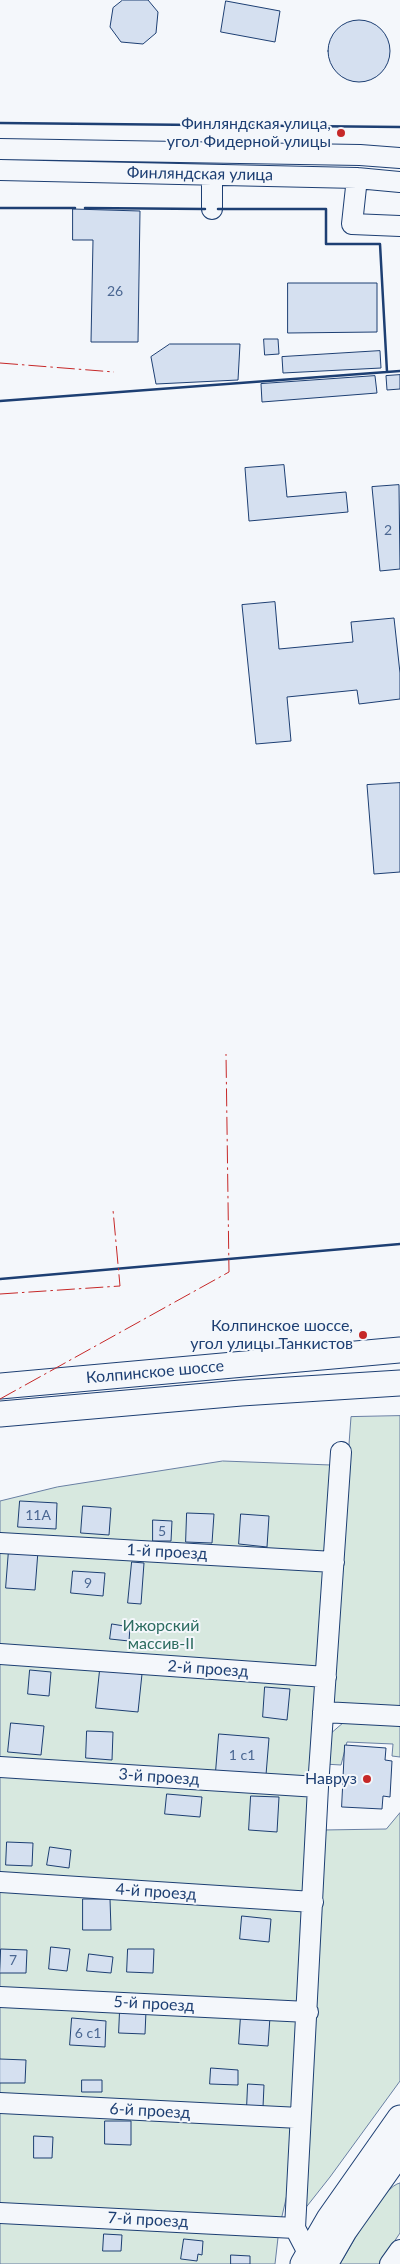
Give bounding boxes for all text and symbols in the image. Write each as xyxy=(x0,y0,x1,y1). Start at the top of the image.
place label: Финляндская улица, угол Фидерной улицы xyxy=(167,114,331,152)
marker: Финляндская улица, угол Фидерной улицы xyxy=(335,127,347,139)
street label: Финляндская улица xyxy=(127,163,273,185)
house number: 26 xyxy=(107,283,123,299)
house number: 2 xyxy=(384,522,392,538)
place label: Колпинское шоссе, угол улицы Танкистов xyxy=(190,1316,353,1354)
marker: Колпинское шоссе, угол улицы Танкистов xyxy=(357,1329,369,1341)
street label: Колпинское шоссе xyxy=(85,1356,225,1388)
house number: 11А xyxy=(25,1507,51,1523)
house number: 5 xyxy=(158,1523,166,1539)
street label: 1-й проезд xyxy=(126,1540,208,1564)
house number: 9 xyxy=(84,1575,92,1591)
park label: Ижорский массив-II xyxy=(123,1616,199,1654)
street label: 2-й проезд xyxy=(167,1657,249,1681)
house number: 1 с1 xyxy=(229,1747,255,1763)
street label: 3-й проезд xyxy=(118,1765,200,1789)
place label: Навруз xyxy=(305,1769,357,1789)
marker: Навруз xyxy=(361,1773,373,1785)
street label: 4-й проезд xyxy=(115,1880,197,1904)
house number: 7 xyxy=(9,1952,17,1968)
street label: 5-й проезд xyxy=(113,1992,195,2016)
house number: 6 с1 xyxy=(75,2025,101,2041)
street label: 6-й проезд xyxy=(109,2099,191,2123)
street label: 7-й проезд xyxy=(107,2208,189,2232)

